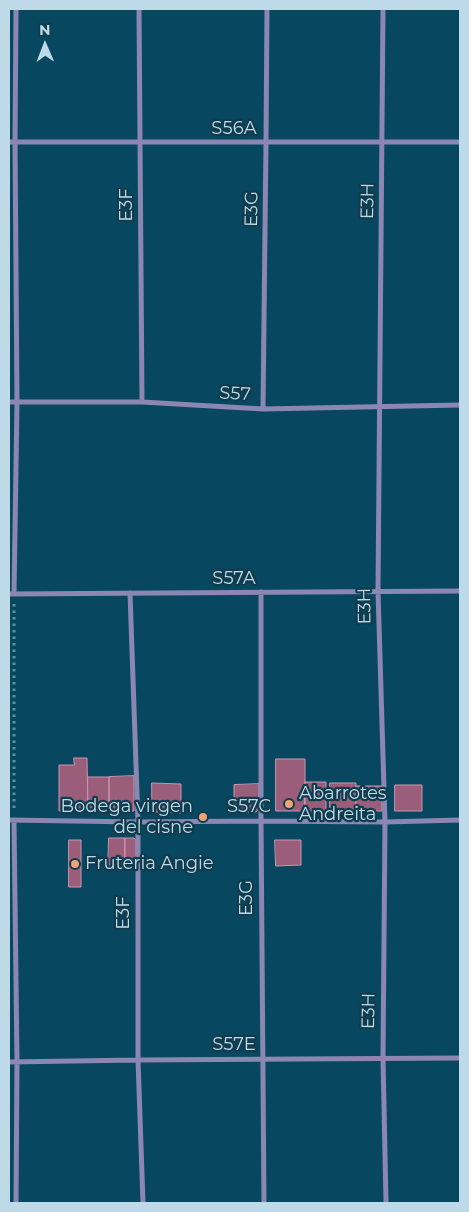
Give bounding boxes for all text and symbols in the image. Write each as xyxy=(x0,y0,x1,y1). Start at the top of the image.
north arrow xyxy=(20,20,70,70)
text: N xyxy=(39,21,51,39)
street label: S56A xyxy=(211,118,257,140)
street label: E3H xyxy=(357,183,379,219)
street label: E3F xyxy=(116,188,138,222)
street label: E3G xyxy=(241,191,263,227)
street label: S57 xyxy=(219,382,251,406)
street label: S57A xyxy=(212,568,256,590)
street label: E3H xyxy=(354,588,376,624)
place label: Abarrotes Andreita xyxy=(299,783,387,826)
place label: Bodega virgen del cisne xyxy=(60,796,193,839)
street label: S57C xyxy=(227,796,271,818)
marker: Abarrotes Andreita xyxy=(283,798,295,810)
marker: Bodega virgen del cisne xyxy=(197,811,209,823)
place label: Fruteria Angie xyxy=(85,853,214,875)
marker: Fruteria Angie xyxy=(69,858,81,870)
street label: E3G xyxy=(236,880,258,916)
street label: E3F xyxy=(113,896,135,930)
street label: E3H xyxy=(358,993,380,1029)
street label: S57E xyxy=(212,1034,256,1056)

